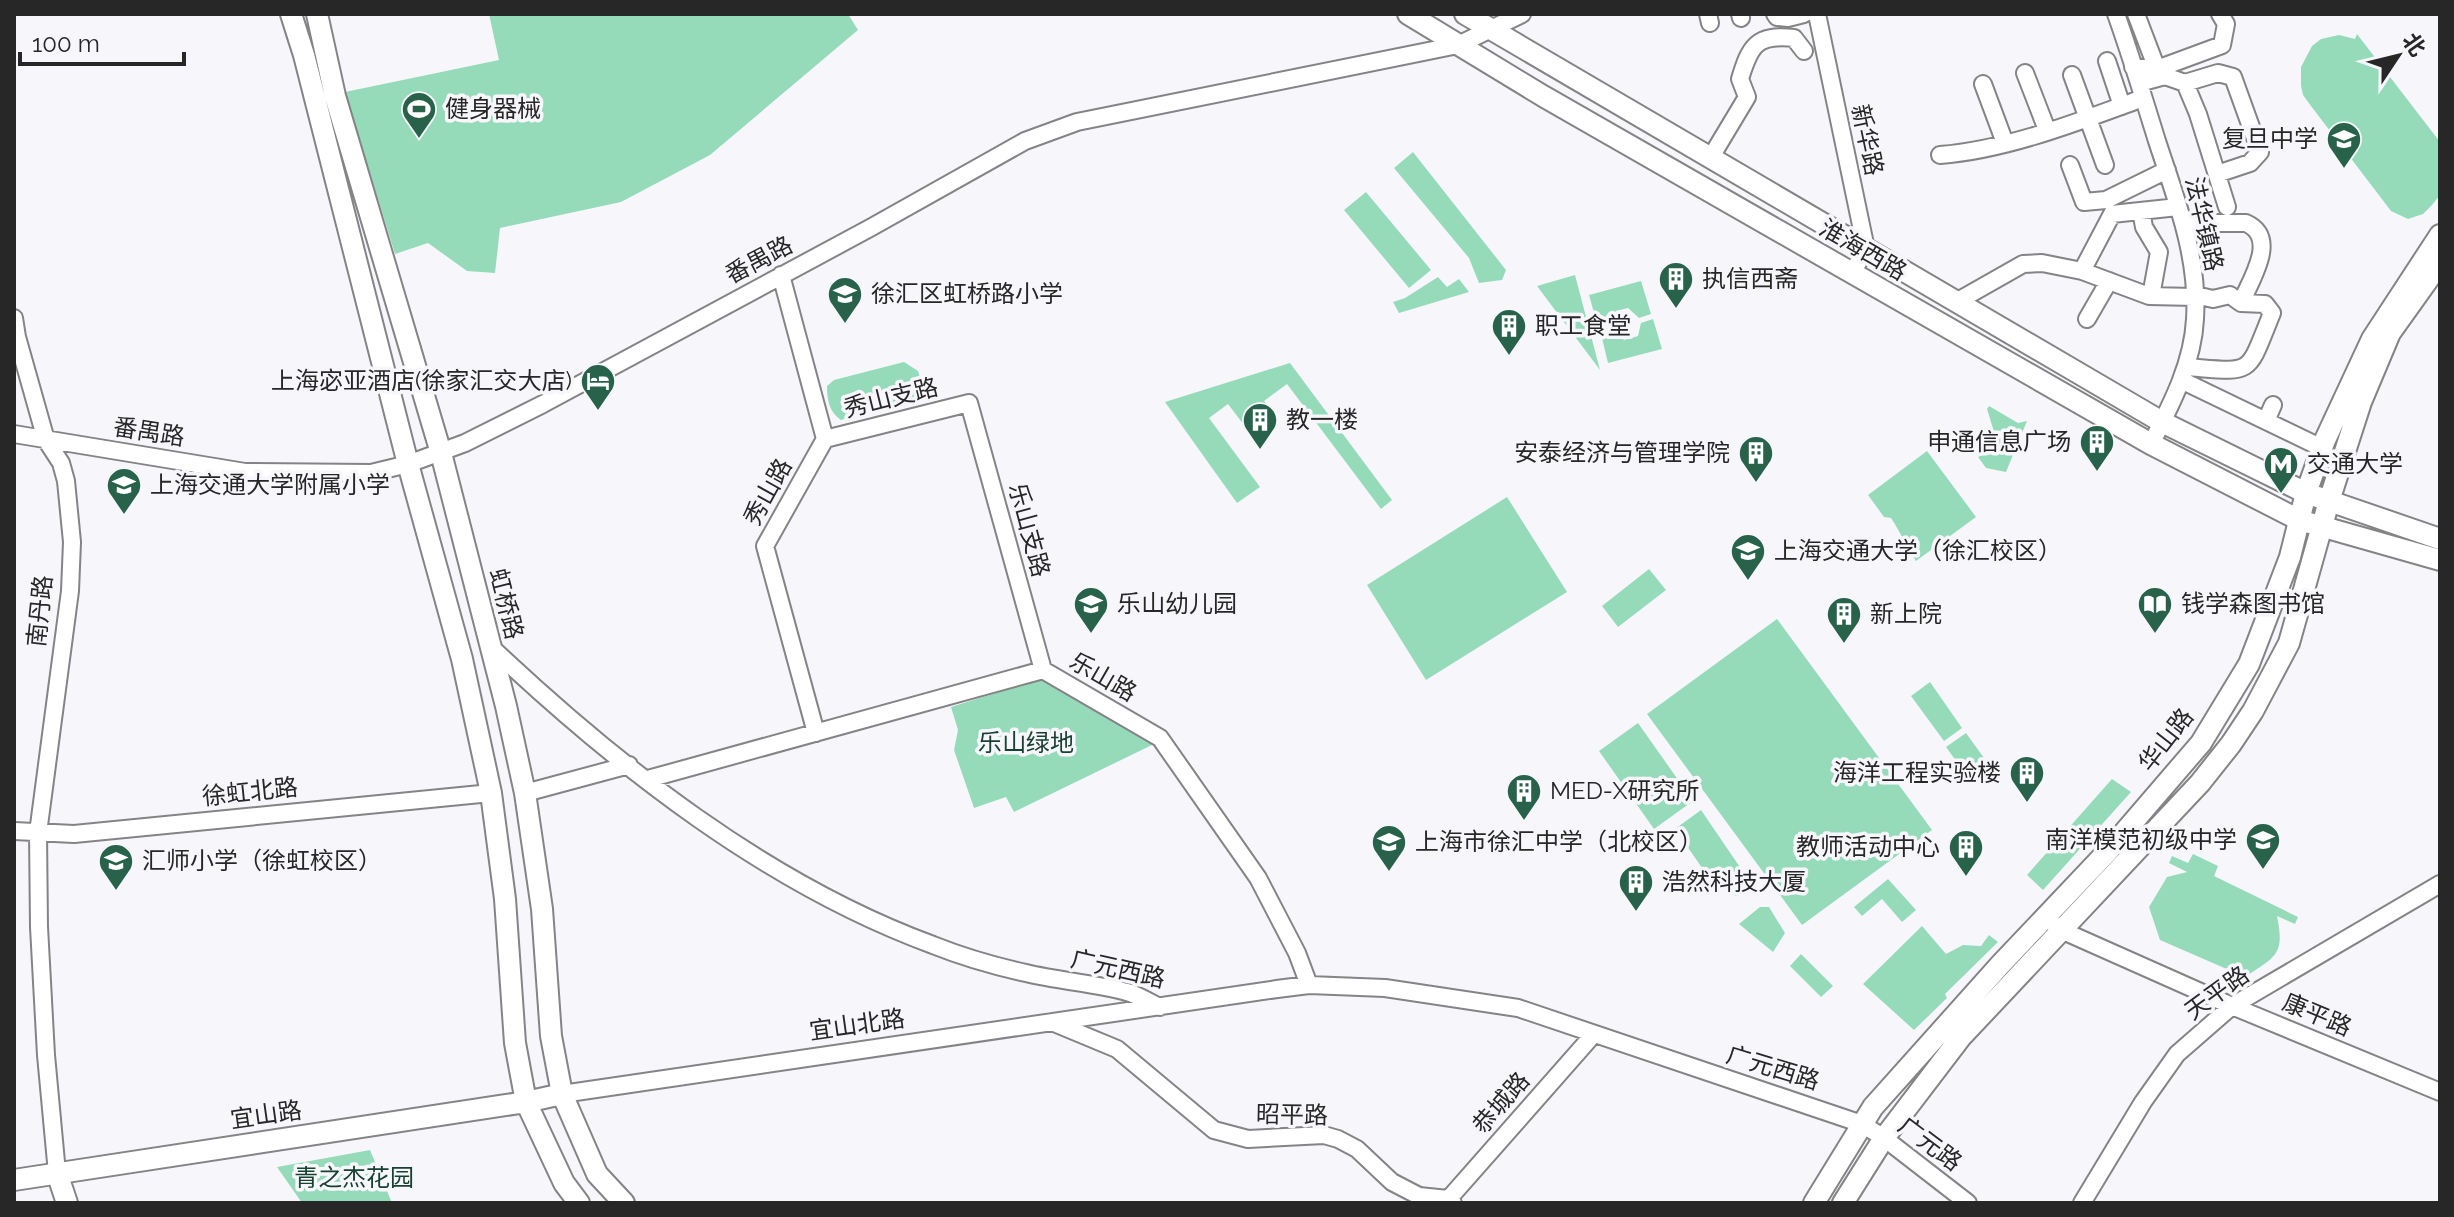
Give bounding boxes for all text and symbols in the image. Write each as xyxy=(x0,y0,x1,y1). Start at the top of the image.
scale bar xyxy=(20,16,184,66)
north arrow xyxy=(2358,16,2438,96)
text: 北 xyxy=(2397,28,2431,61)
text: 100 m xyxy=(32,29,100,58)
sports icon: 健身器械 xyxy=(400,90,438,140)
place label: 健身器械 xyxy=(445,94,541,123)
street label: 新华路 xyxy=(1846,102,1889,178)
school or university icon: 复旦中学 xyxy=(2325,120,2363,170)
place label: 复旦中学 xyxy=(2222,124,2318,153)
street label: 法华镇路 xyxy=(2180,174,2229,274)
street label: 淮海西路 xyxy=(1814,213,1912,286)
street label: 番禺路 xyxy=(720,230,797,289)
building icon: 执信西斋 xyxy=(1657,260,1695,310)
place label: 执信西斋 xyxy=(1702,264,1798,293)
school or university icon: 徐汇区虹桥路小学 xyxy=(826,275,864,325)
place label: 徐汇区虹桥路小学 xyxy=(871,279,1063,308)
building icon: 职工食堂 xyxy=(1490,307,1528,357)
place label: 职工食堂 xyxy=(1535,311,1631,340)
hotel icon: 上海宓亚酒店(徐家汇交大店) xyxy=(579,362,617,412)
place label: 上海宓亚酒店(徐家汇交大店) xyxy=(271,366,572,395)
street label: 秀山支路 xyxy=(841,372,941,423)
building icon: 教一楼 xyxy=(1241,401,1279,451)
place label: 教一楼 xyxy=(1286,405,1358,434)
street label: 番禺路 xyxy=(111,412,187,451)
building icon: 申通信息广场 xyxy=(2078,423,2116,473)
place label: 申通信息广场 xyxy=(1927,427,2071,456)
building icon: 安泰经济与管理学院 xyxy=(1737,434,1775,484)
place label: 安泰经济与管理学院 xyxy=(1514,438,1730,467)
metro station icon: 交通大学 xyxy=(2262,445,2300,495)
place label: 交通大学 xyxy=(2307,449,2403,478)
street label: 秀山路 xyxy=(737,453,798,530)
school or university icon: 上海交通大学附属小学 xyxy=(105,466,143,516)
place label: 上海交通大学附属小学 xyxy=(150,470,390,499)
street label: 乐山支路 xyxy=(1003,480,1056,580)
school or university icon: 上海交通大学（徐汇校区） xyxy=(1729,532,1767,582)
place label: 上海交通大学（徐汇校区） xyxy=(1774,536,2062,565)
street label: 虹桥路 xyxy=(484,565,529,642)
street label: 南丹路 xyxy=(21,574,58,648)
school or university icon: 乐山幼儿园 xyxy=(1072,585,1110,635)
library icon: 钱学森图书馆 xyxy=(2136,585,2174,635)
place label: 乐山幼儿园 xyxy=(1117,589,1237,618)
place label: 钱学森图书馆 xyxy=(2181,589,2325,618)
building icon: 新上院 xyxy=(1825,595,1863,645)
place label: 新上院 xyxy=(1870,599,1942,628)
street label: 乐山路 xyxy=(1065,646,1142,707)
street label: 华山路 xyxy=(2132,702,2199,777)
park label: 乐山绿地 xyxy=(978,728,1074,757)
building icon: 海洋工程实验楼 xyxy=(2008,754,2046,804)
place label: 海洋工程实验楼 xyxy=(1833,758,2001,787)
street label: 徐虹北路 xyxy=(201,772,299,811)
building icon: MED-X研究所 xyxy=(1505,772,1543,822)
place label: MED-X研究所 xyxy=(1550,776,1700,805)
school or university icon: 南洋模范初级中学 xyxy=(2244,821,2282,871)
school or university icon: 上海市徐汇中学（北校区） xyxy=(1370,823,1408,873)
place label: 南洋模范初级中学 xyxy=(2045,825,2237,854)
place label: 上海市徐汇中学（北校区） xyxy=(1415,827,1703,856)
building icon: 教师活动中心 xyxy=(1947,828,1985,878)
place label: 教师活动中心 xyxy=(1796,832,1940,861)
school or university icon: 汇师小学（徐虹校区） xyxy=(97,842,135,892)
place label: 汇师小学（徐虹校区） xyxy=(142,846,382,875)
building icon: 浩然科技大厦 xyxy=(1617,863,1655,913)
place label: 浩然科技大厦 xyxy=(1662,867,1806,896)
street label: 广元西路 xyxy=(1068,944,1168,993)
street label: 天平路 xyxy=(2179,960,2254,1025)
street label: 康平路 xyxy=(2278,987,2356,1042)
street label: 宜山北路 xyxy=(807,1003,906,1046)
street label: 广元西路 xyxy=(1723,1040,1823,1095)
street label: 恭城路 xyxy=(1466,1066,1535,1139)
street label: 宜山路 xyxy=(228,1095,304,1134)
street label: 昭平路 xyxy=(1256,1099,1328,1130)
street label: 广元路 xyxy=(1893,1110,1968,1177)
park label: 青之杰花园 xyxy=(294,1163,414,1192)

